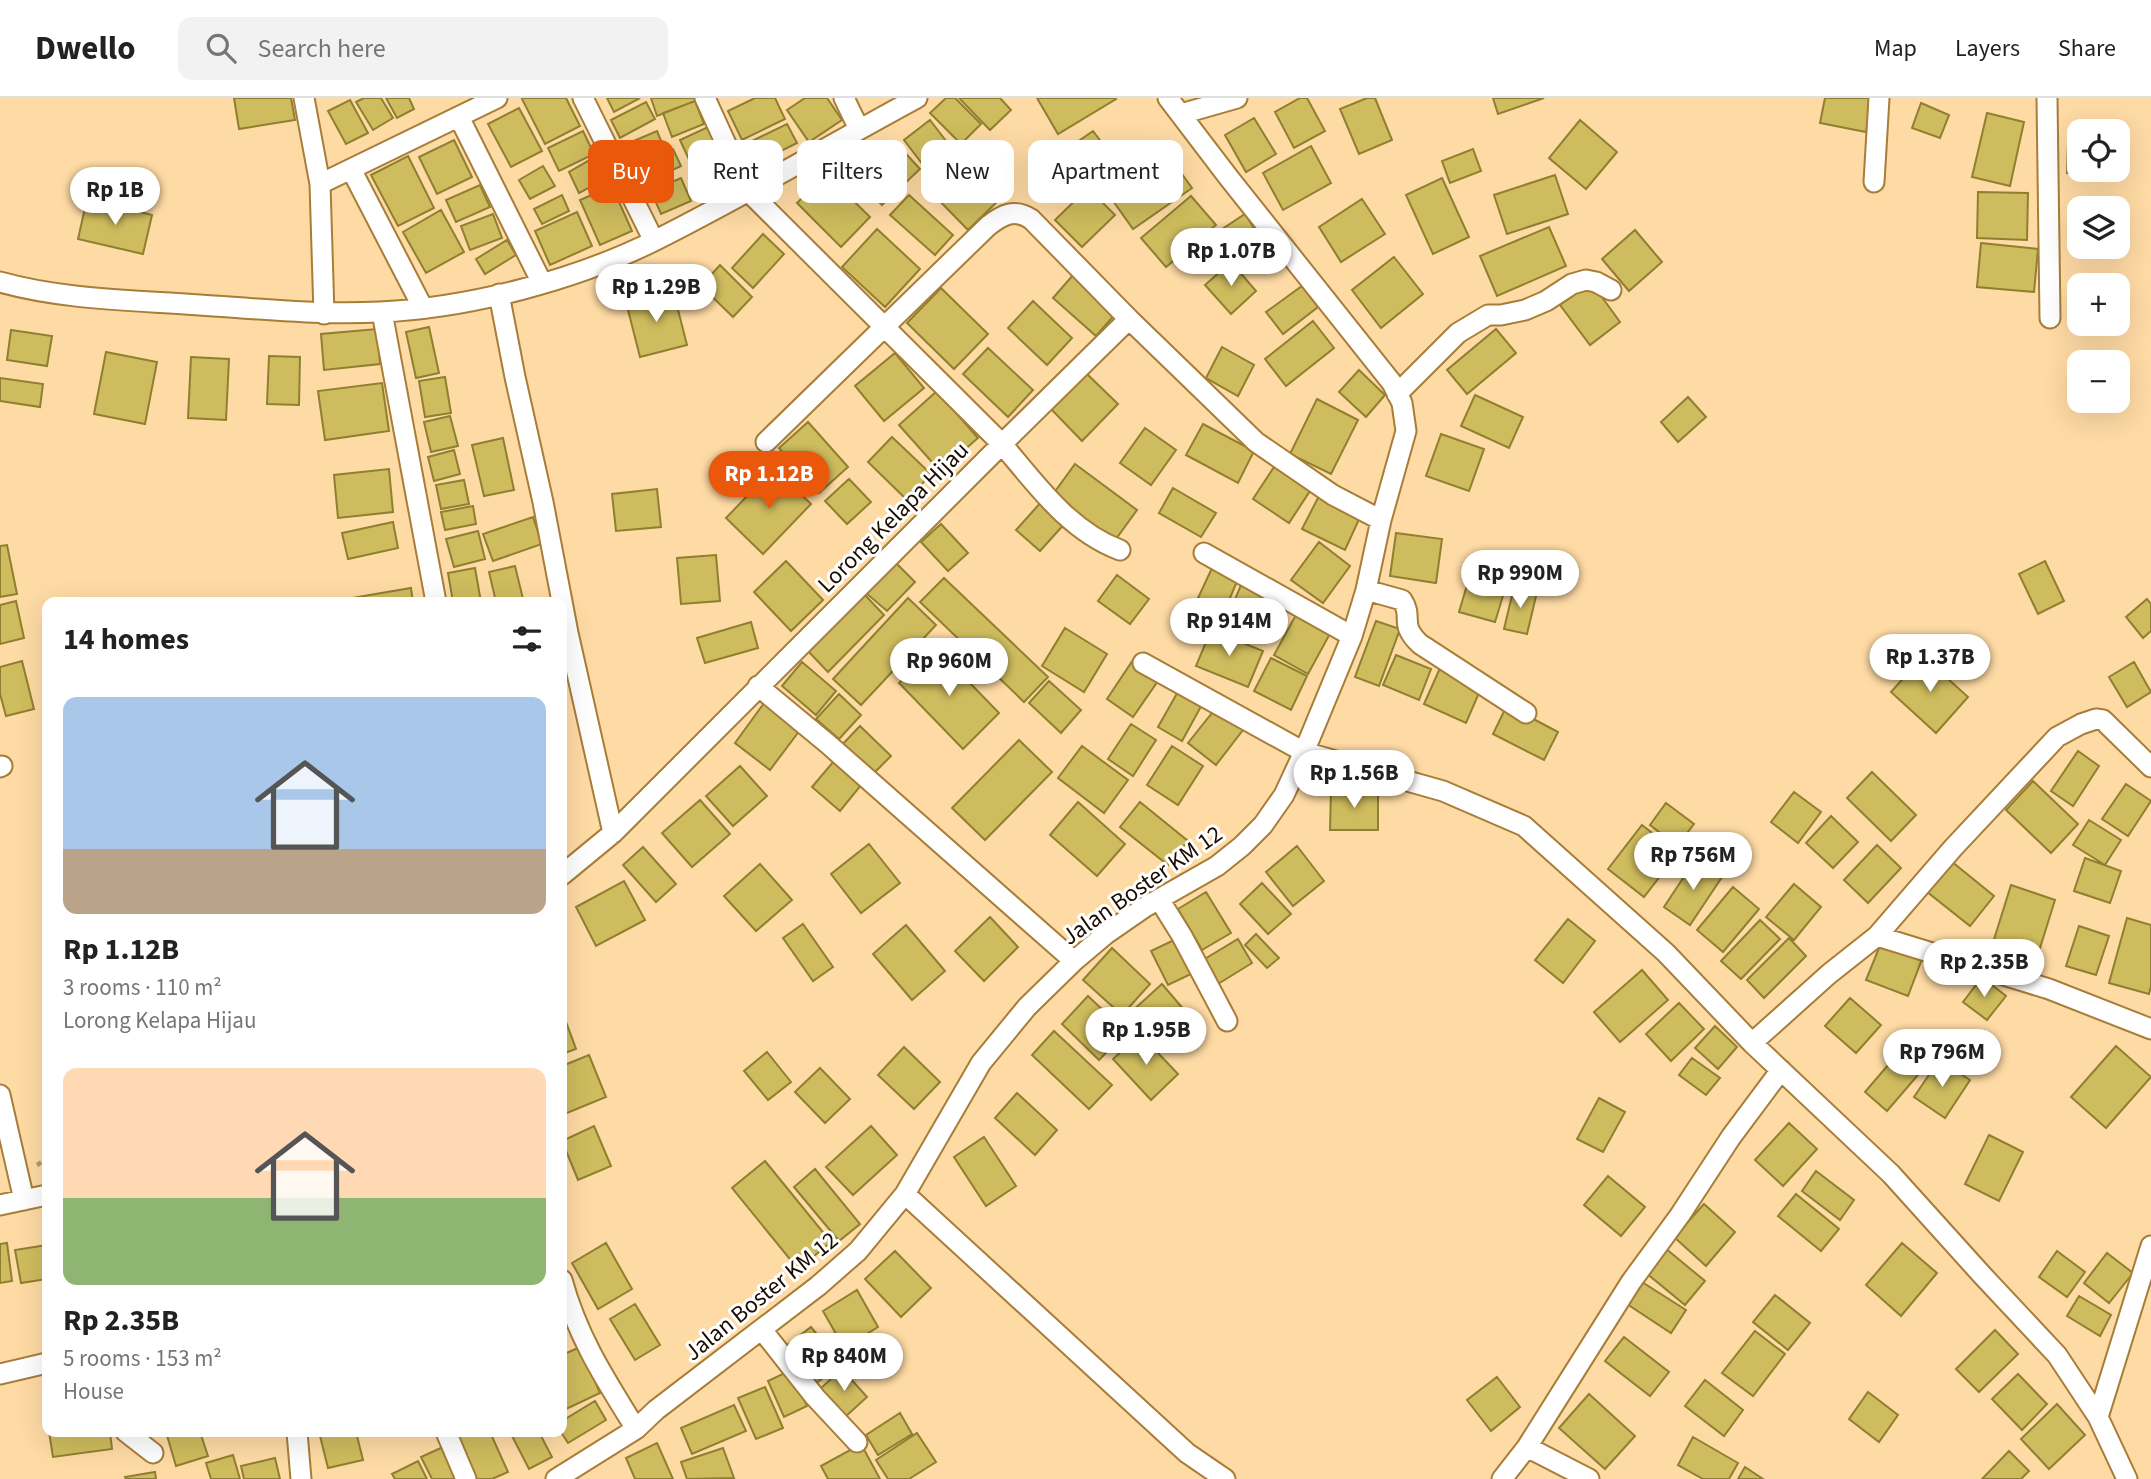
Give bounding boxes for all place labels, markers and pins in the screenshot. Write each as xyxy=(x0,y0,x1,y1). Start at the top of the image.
pin: Rp 1B xyxy=(66,167,164,227)
pin: Rp 1.07B xyxy=(1159,228,1303,288)
pin: Rp 1.29B xyxy=(584,264,728,324)
pin: Rp 1.12B xyxy=(697,452,841,511)
pin: Rp 990M xyxy=(1455,550,1585,610)
pin: Rp 914M xyxy=(1164,598,1294,658)
pin: Rp 1.37B xyxy=(1858,634,2002,694)
pin: Rp 960M xyxy=(884,638,1014,698)
pin: Rp 1.56B xyxy=(1282,750,1426,810)
pin: Rp 756M xyxy=(1628,832,1758,892)
pin: Rp 2.35B xyxy=(1912,940,2056,999)
pin: Rp 1.95B xyxy=(1074,1007,1218,1067)
pin: Rp 796M xyxy=(1877,1030,2007,1089)
pin: Rp 840M xyxy=(779,1334,909,1393)

